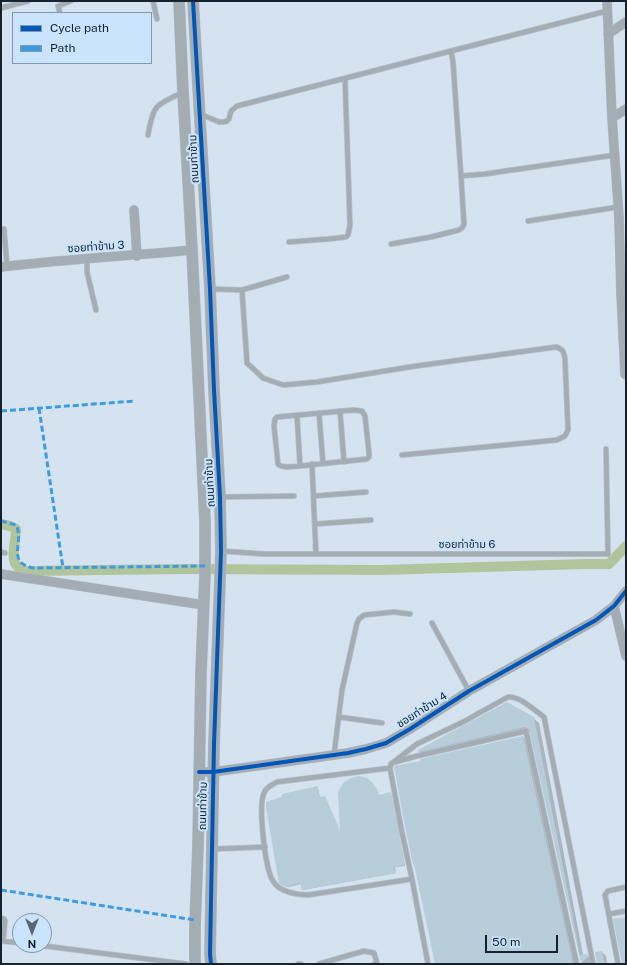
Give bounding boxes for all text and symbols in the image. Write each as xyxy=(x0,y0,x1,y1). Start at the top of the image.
legend xyxy=(12,12,152,64)
text: Cycle path xyxy=(50,21,109,35)
text: Path xyxy=(50,41,76,55)
street label: ถนนท่าข้าม xyxy=(186,134,202,184)
street label: ซอยท่าข้าม 3 xyxy=(67,238,125,256)
street label: ถนนท่าข้าม xyxy=(202,458,218,508)
street label: ซอยท่าข้าม 6 xyxy=(439,538,495,552)
street label: ซอยท่าข้าม 4 xyxy=(394,689,450,731)
street label: ถนนท่าข้าม xyxy=(196,782,210,830)
north arrow xyxy=(12,913,52,953)
scale bar xyxy=(487,927,560,953)
text: 50 m xyxy=(492,935,520,949)
text: N xyxy=(28,938,36,950)

